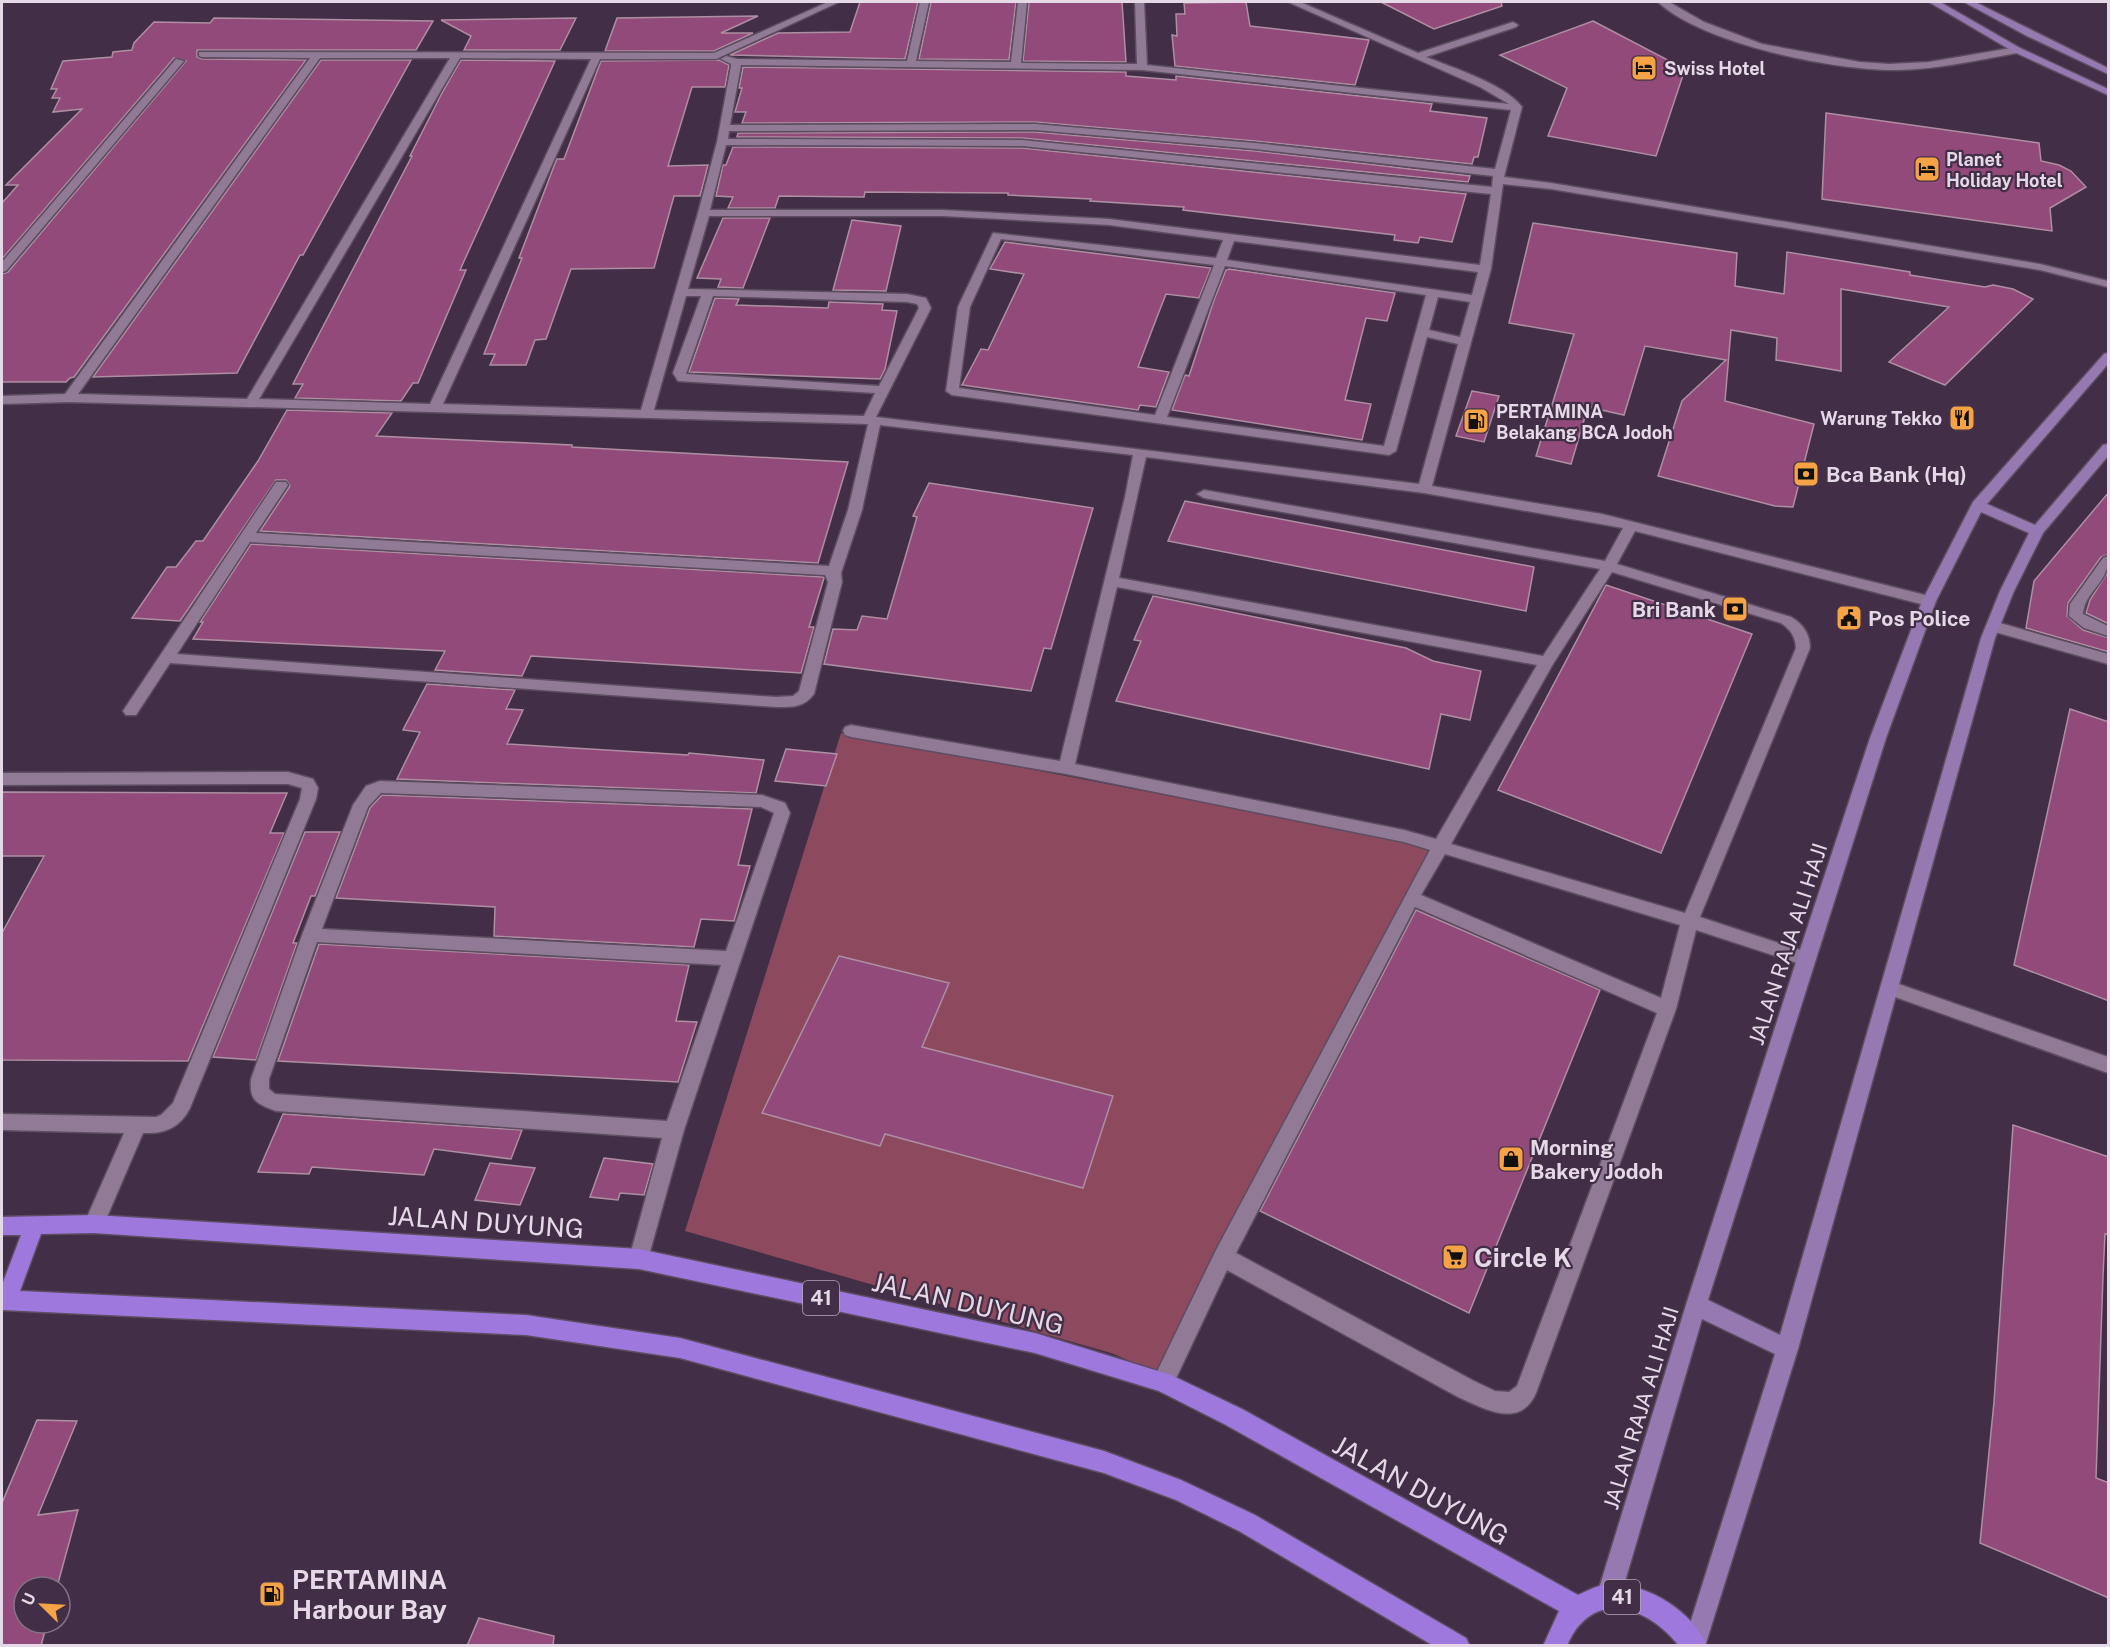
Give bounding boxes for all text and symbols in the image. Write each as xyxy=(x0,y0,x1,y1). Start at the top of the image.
hotel icon: Swiss Hotel xyxy=(1629,53,1659,83)
place label: Swiss Hotel xyxy=(1664,58,1766,79)
place label: Planet Holiday Hotel xyxy=(1946,149,2063,191)
hotel icon: Planet Holiday Hotel xyxy=(1912,154,1942,184)
place label: PERTAMINA Belakang BCA Jodoh xyxy=(1496,401,1673,443)
restaurant icon: Warung Tekko xyxy=(1947,403,1977,433)
fuel station icon: PERTAMINA Belakang BCA Jodoh xyxy=(1461,406,1491,436)
place label: Warung Tekko xyxy=(1820,408,1942,429)
bank icon: Bca Bank (Hq) xyxy=(1791,459,1821,489)
place label: Bca Bank (Hq) xyxy=(1826,462,1967,487)
bank icon: Bri Bank xyxy=(1720,594,1750,624)
place label: Bri Bank xyxy=(1632,597,1716,622)
public building icon: Pos Police xyxy=(1834,603,1864,633)
place label: Pos Police xyxy=(1868,606,1970,631)
street label: JALAN RAJA ALI HAJI xyxy=(1744,840,1832,1048)
place label: Morning Bakery Jodoh xyxy=(1530,1135,1663,1184)
shop icon: Morning Bakery Jodoh xyxy=(1496,1144,1526,1174)
street label: JALAN DUYUNG xyxy=(387,1200,585,1244)
supermarket icon: Circle K xyxy=(1440,1242,1470,1272)
place label: Circle K xyxy=(1474,1242,1572,1273)
street label: JALAN DUYUNG xyxy=(869,1266,1067,1340)
road number: 41 xyxy=(803,1281,839,1315)
street label: JALAN RAJA ALI HAJI xyxy=(1598,1304,1684,1512)
street label: JALAN DUYUNG xyxy=(1328,1429,1514,1551)
place label: PERTAMINA Harbour Bay xyxy=(292,1564,447,1625)
north arrow xyxy=(12,1575,72,1635)
fuel station icon: PERTAMINA Harbour Bay xyxy=(257,1579,287,1609)
road number: 41 xyxy=(1604,1580,1640,1614)
text: U xyxy=(18,1590,40,1608)

